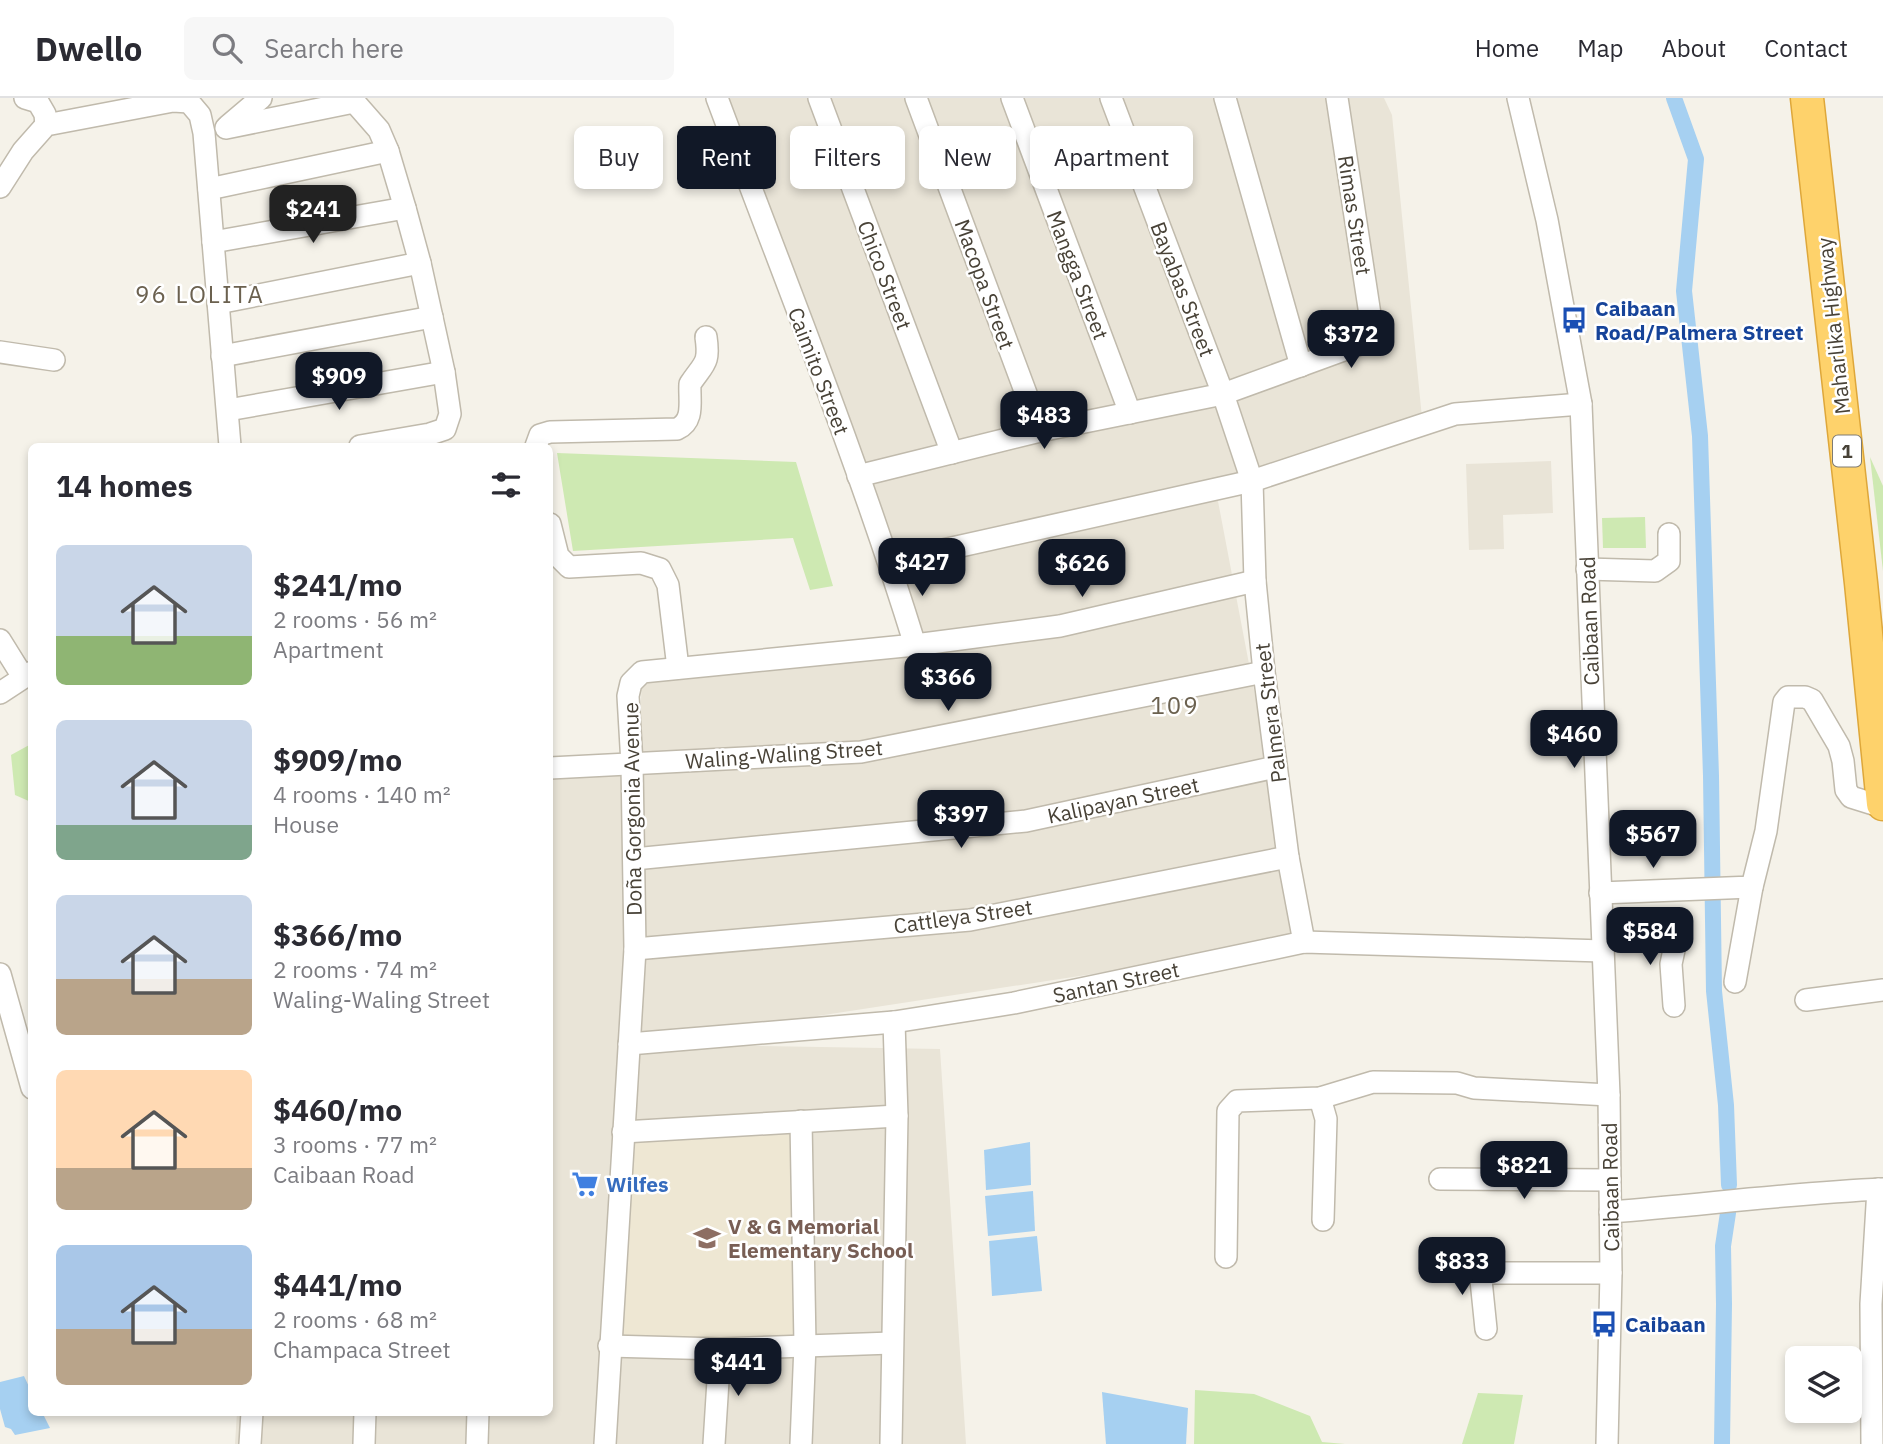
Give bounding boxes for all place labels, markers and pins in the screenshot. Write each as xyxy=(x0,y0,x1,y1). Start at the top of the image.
pin: $241 xyxy=(272,186,354,245)
place label: Caibaan Road/Palmera Street xyxy=(1595,294,1804,346)
bus stop icon: Caibaan Road/Palmera Street xyxy=(1559,305,1589,335)
pin: $372 xyxy=(1310,310,1392,370)
pin: $909 xyxy=(298,352,380,412)
pin: $483 xyxy=(1003,392,1085,451)
pin: $427 xyxy=(881,538,963,598)
pin: $626 xyxy=(1041,540,1123,599)
pin: $366 xyxy=(907,654,989,713)
pin: $460 xyxy=(1533,710,1615,770)
pin: $397 xyxy=(920,790,1002,850)
pin: $567 xyxy=(1612,810,1694,870)
pin: $584 xyxy=(1609,908,1691,967)
pin: $821 xyxy=(1483,1142,1565,1201)
supermarket icon: Wilfes xyxy=(570,1169,600,1199)
place label: Wilfes xyxy=(606,1170,669,1198)
place label: V & G Memorial Elementary School xyxy=(728,1212,913,1264)
school or university icon: V & G Memorial Elementary School xyxy=(692,1223,722,1253)
pin: $833 xyxy=(1421,1238,1503,1297)
bus stop icon: Caibaan xyxy=(1589,1309,1619,1339)
place label: Caibaan xyxy=(1625,1310,1706,1338)
pin: $441 xyxy=(697,1338,779,1398)

